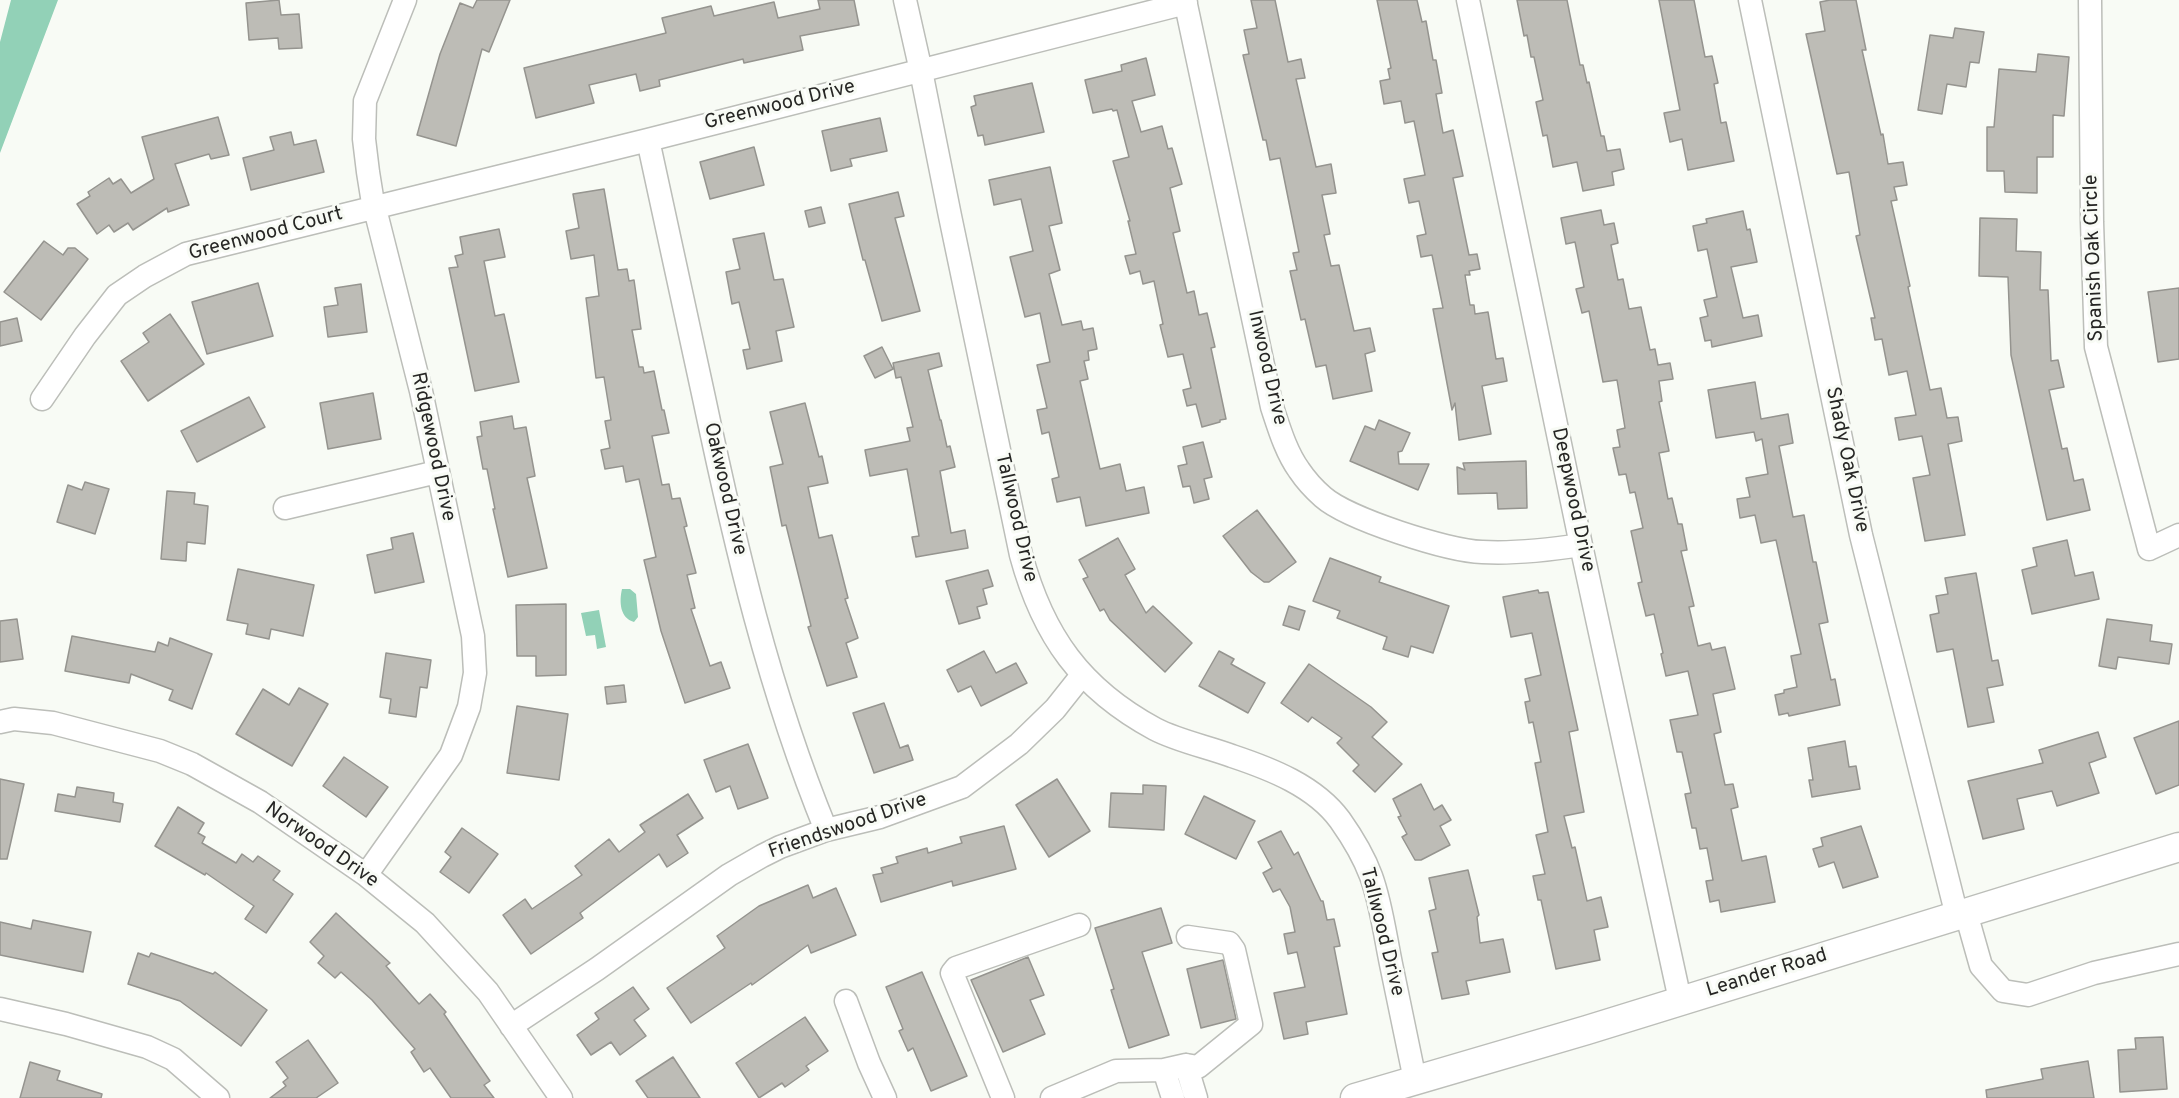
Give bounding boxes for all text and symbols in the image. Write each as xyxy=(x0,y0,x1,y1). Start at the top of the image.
street label: Greenwood Drive xyxy=(702,76,858,136)
street label: Spanish Oak Circle xyxy=(2080,174,2110,342)
street label: Greenwood Court xyxy=(186,203,346,267)
street label: Inwood Drive xyxy=(1241,308,1291,428)
street label: Ridgewood Drive xyxy=(404,370,460,524)
street label: Shady Oak Drive xyxy=(1819,385,1873,535)
street label: Oakwood Drive xyxy=(697,420,751,558)
street label: Deepwood Drive xyxy=(1545,426,1599,574)
street label: Tallwood Drive xyxy=(988,451,1042,585)
street label: Friendswood Drive xyxy=(766,789,930,865)
street label: Norwood Drive xyxy=(259,798,383,894)
street label: Tallwood Drive xyxy=(1353,865,1409,999)
street label: Leander Road xyxy=(1704,944,1830,1004)

